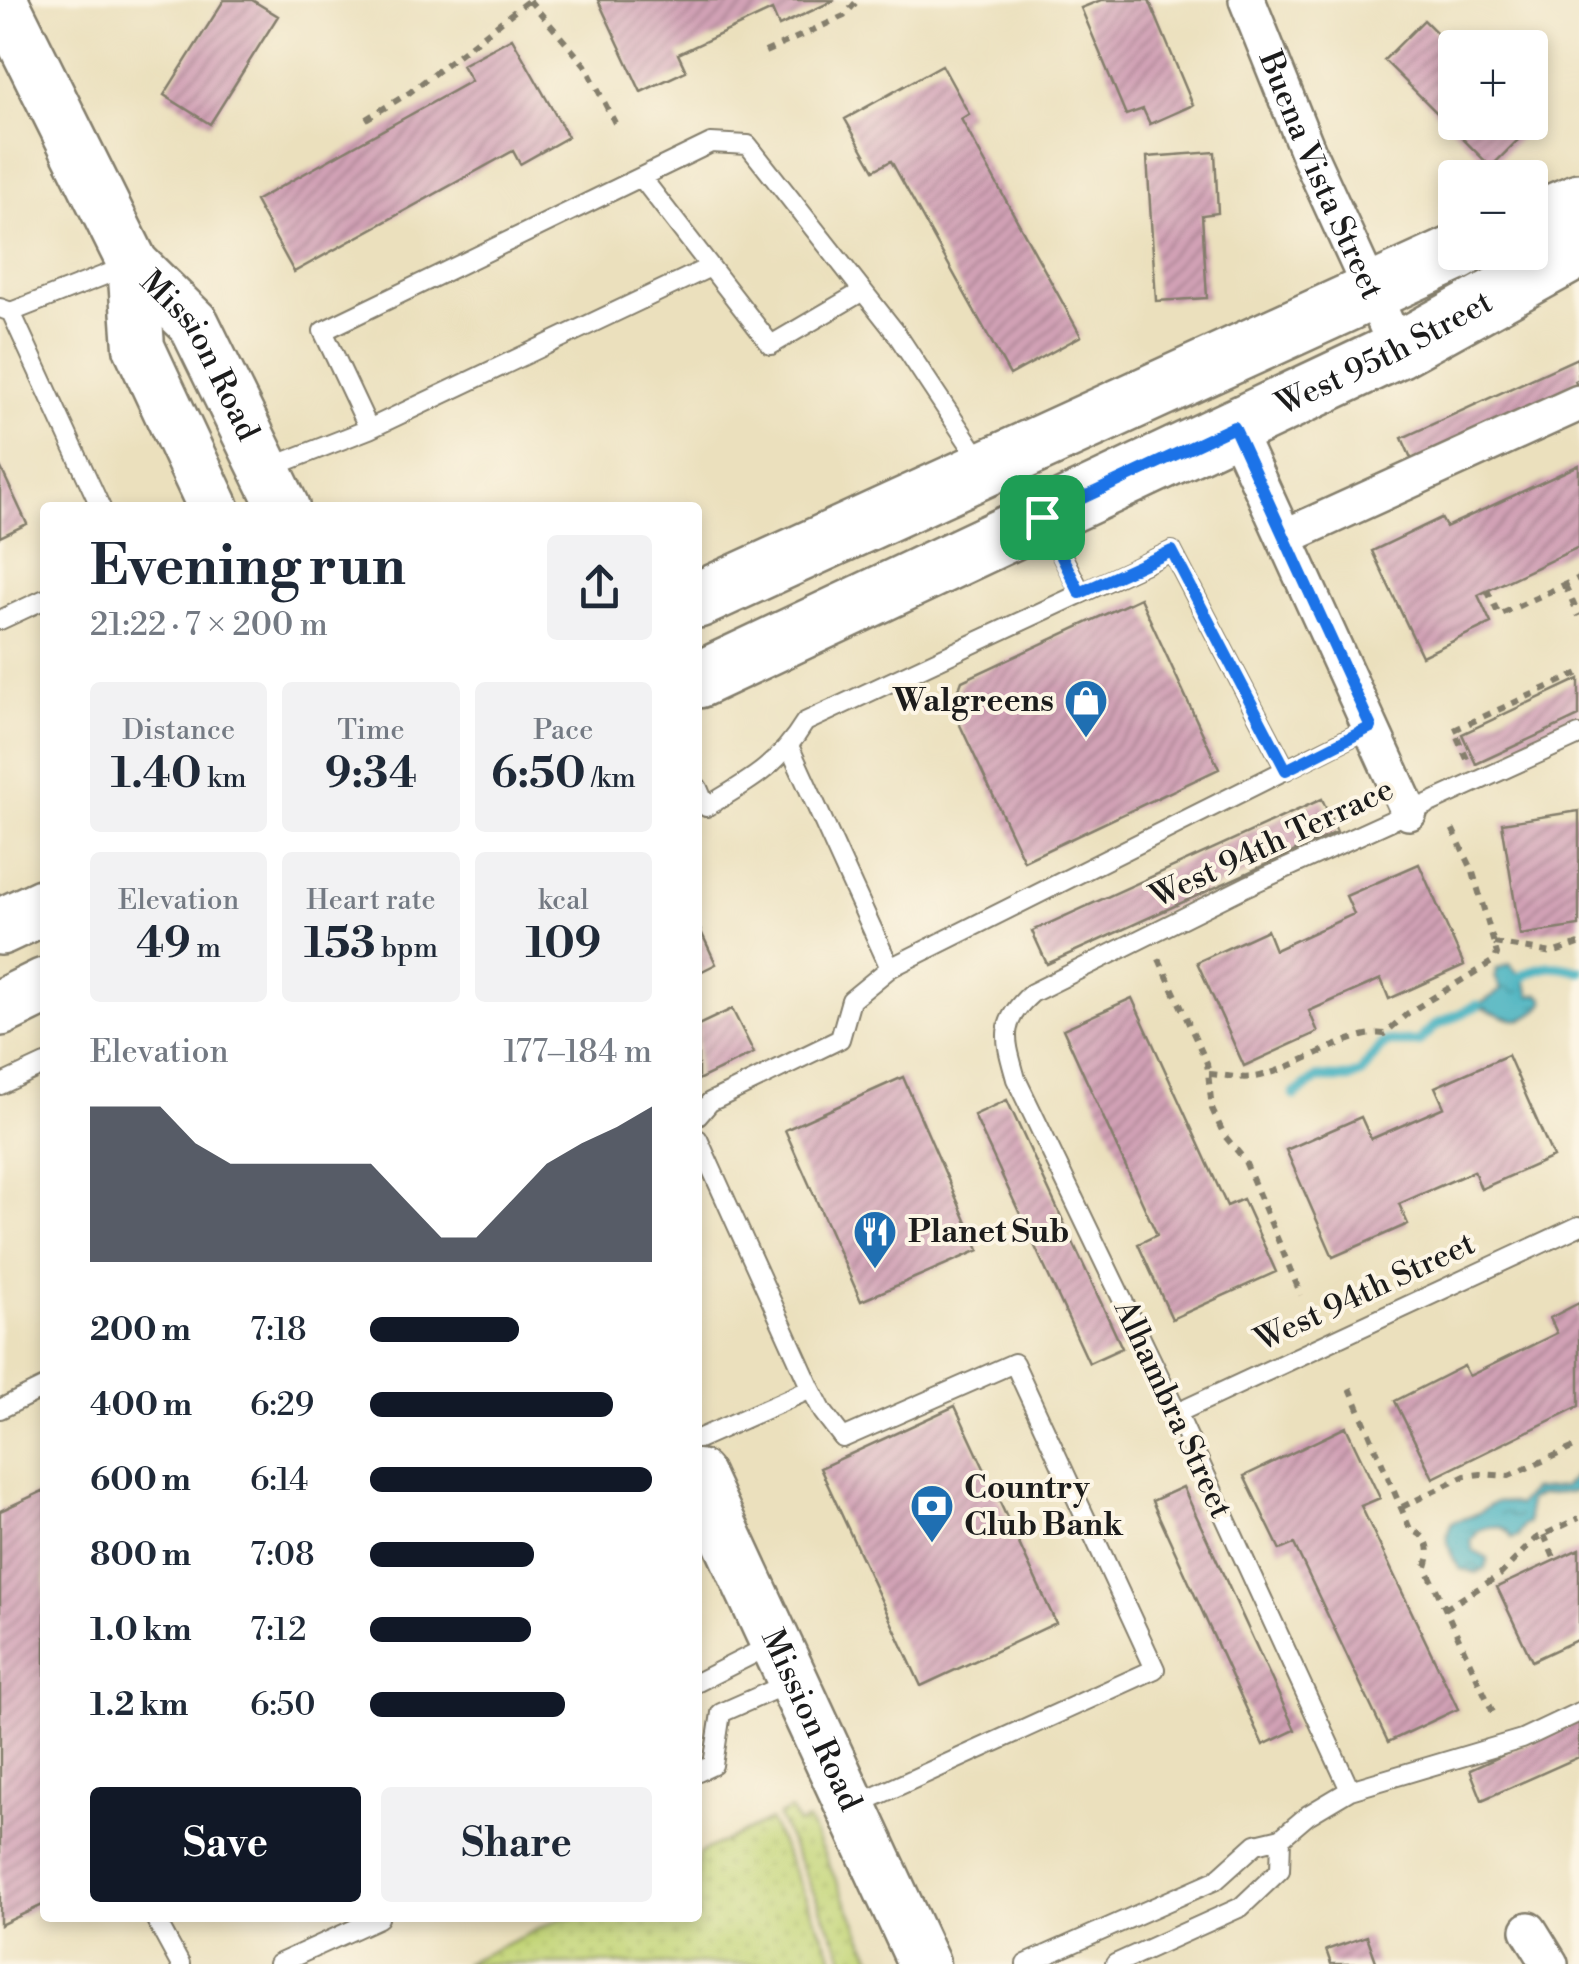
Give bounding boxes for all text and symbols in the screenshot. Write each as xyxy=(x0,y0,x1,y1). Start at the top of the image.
map controls xyxy=(1438,30,1548,270)
button: + xyxy=(1438,30,1548,140)
street label: Buena Vista Street xyxy=(1249,44,1392,305)
button: − xyxy=(1438,160,1548,270)
street label: Mission Road xyxy=(132,262,268,447)
street label: West 95th Street xyxy=(1269,282,1499,425)
pin xyxy=(1000,475,1085,560)
icon: arrive xyxy=(1015,490,1070,545)
text: Evening run xyxy=(90,533,406,602)
button: share xyxy=(547,535,652,640)
text: 21:22 · 7 × 200 m xyxy=(90,605,328,645)
shop icon: Walgreens xyxy=(1063,678,1109,739)
place label: Walgreens xyxy=(892,681,1054,721)
text: Distance xyxy=(122,713,235,748)
text: Time xyxy=(337,713,405,748)
text: Pace xyxy=(533,713,593,748)
text: 1.40 xyxy=(111,748,202,801)
text: 9:34 xyxy=(325,748,417,801)
text: 6:50 xyxy=(491,748,585,801)
text: km xyxy=(202,761,246,796)
text: /km xyxy=(585,761,636,796)
street label: West 94th Terrace xyxy=(1143,769,1400,917)
text: Elevation xyxy=(118,883,239,918)
text: Heart rate xyxy=(306,883,436,918)
text: kcal xyxy=(538,883,589,918)
text: 49 xyxy=(136,918,191,971)
text: 153 xyxy=(304,918,376,971)
text: 109 xyxy=(525,918,601,971)
text: m xyxy=(191,931,221,966)
text: bpm xyxy=(376,931,438,966)
text: Elevation xyxy=(90,1032,229,1072)
text: 177–184 m xyxy=(503,1032,652,1072)
restaurant icon: Planet Sub xyxy=(852,1209,898,1270)
place label: Planet Sub xyxy=(908,1212,1070,1252)
street label: West 94th Street xyxy=(1248,1224,1481,1361)
street label: Alhambra Street xyxy=(1105,1293,1241,1525)
text: 200 m xyxy=(90,1310,191,1350)
text: 7:18 xyxy=(250,1310,307,1350)
text: 400 m xyxy=(90,1385,192,1425)
text: 6:29 xyxy=(250,1385,314,1425)
text: 600 m xyxy=(90,1460,191,1500)
text: 6:14 xyxy=(250,1460,308,1500)
place label: Country Club Bank xyxy=(964,1468,1124,1545)
bank icon: Country Club Bank xyxy=(909,1483,955,1544)
text: 800 m xyxy=(90,1535,191,1575)
text: 7:08 xyxy=(250,1535,315,1575)
text: 1.0 km xyxy=(90,1610,192,1650)
text: 7:12 xyxy=(250,1610,306,1650)
street label: Mission Road xyxy=(752,1623,870,1817)
text: 1.2 km xyxy=(90,1685,188,1725)
text: 6:50 xyxy=(250,1685,315,1725)
button: Save xyxy=(90,1787,361,1902)
button: Share xyxy=(381,1787,652,1902)

